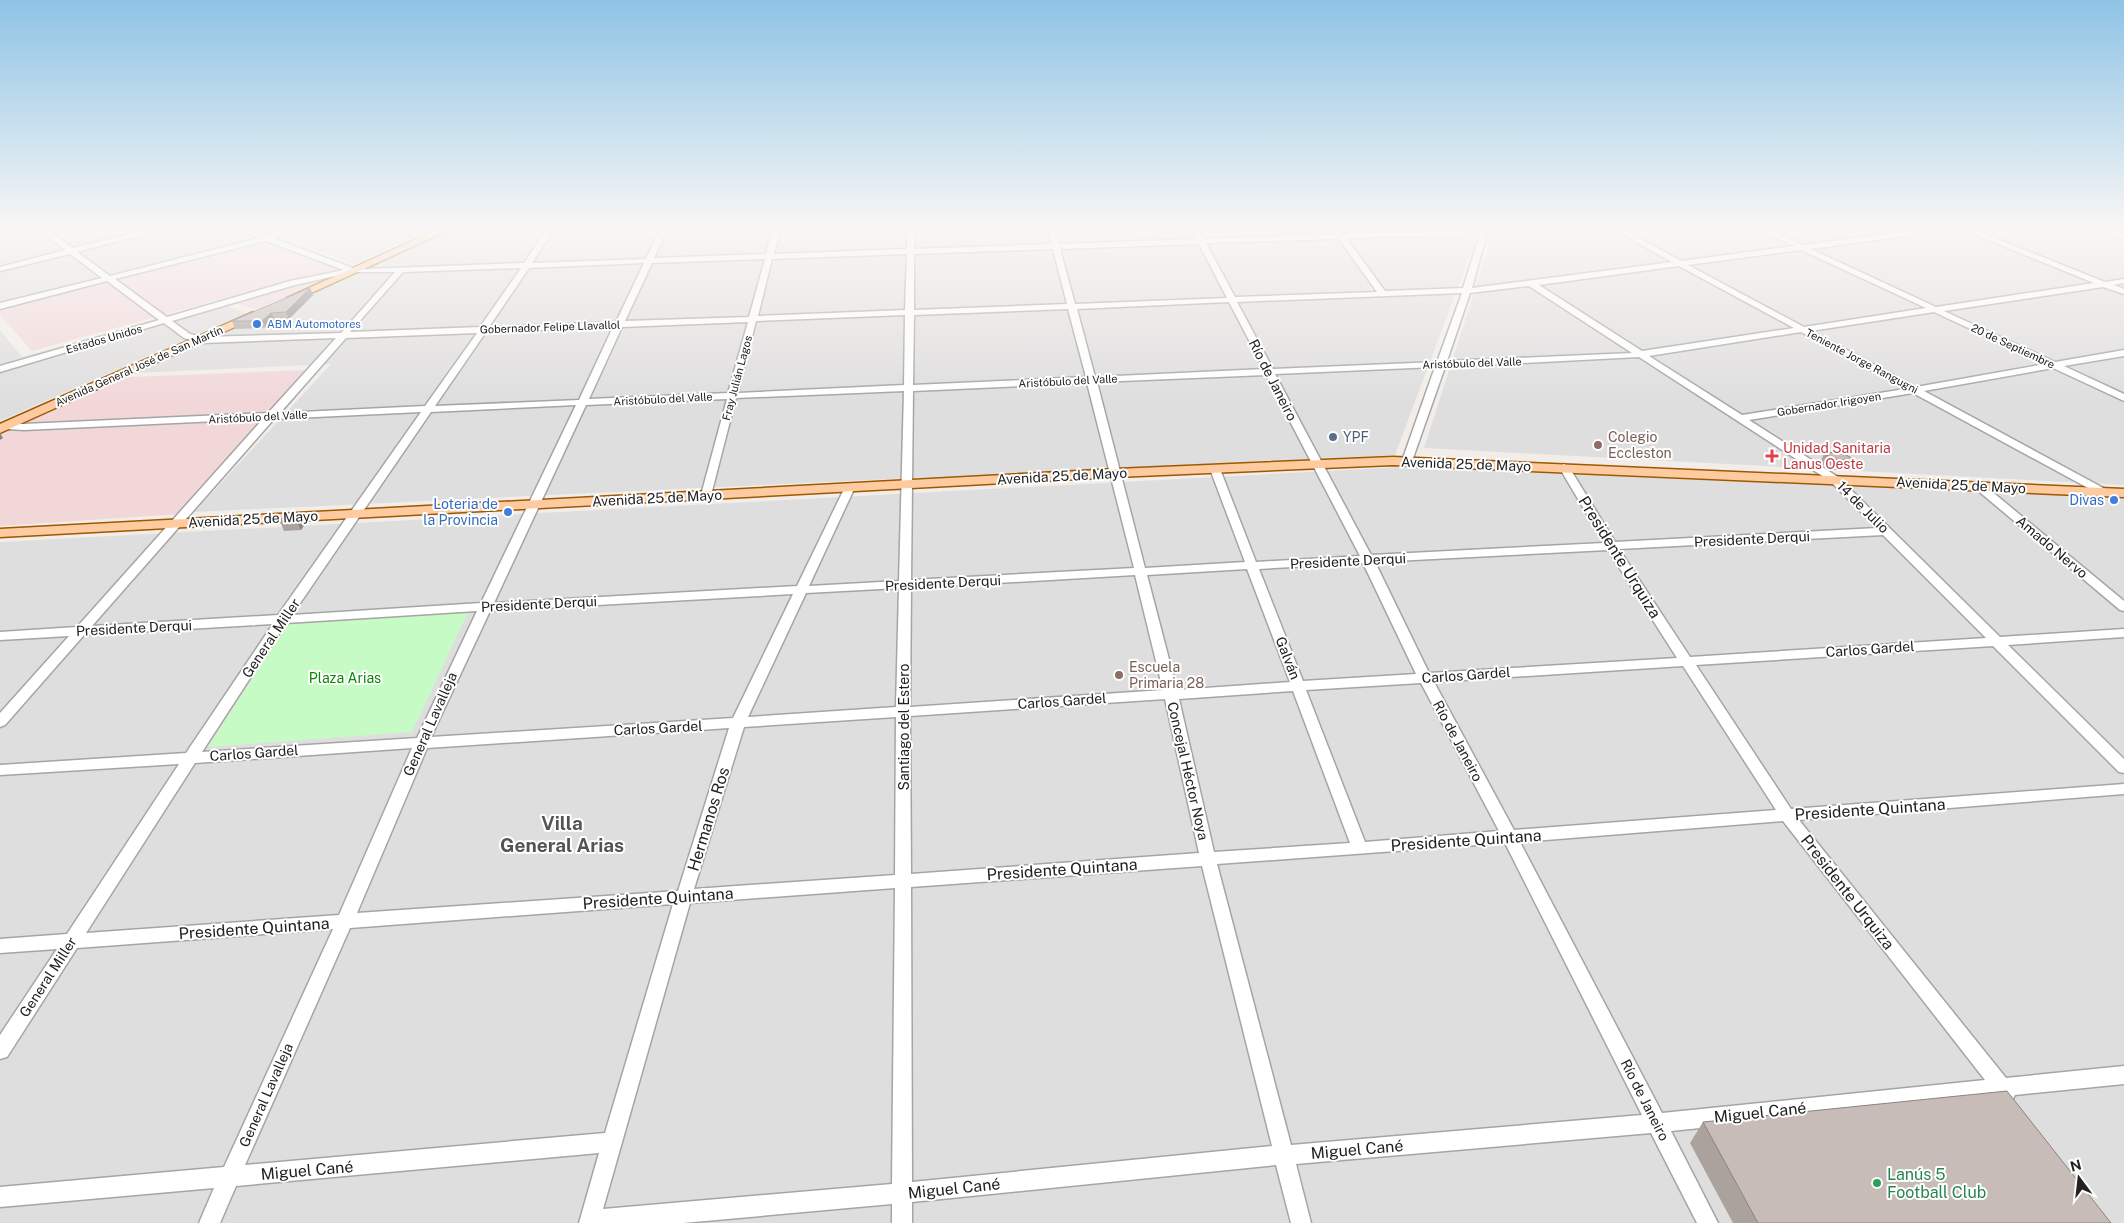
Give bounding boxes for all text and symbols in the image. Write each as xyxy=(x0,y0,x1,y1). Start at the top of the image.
marker: ABM Automotores xyxy=(251,318,263,330)
place label: ABM Automotores xyxy=(267,318,361,330)
street label: Gobernador Felipe Llavallol xyxy=(480,319,620,335)
street label: 20 de Septiembre xyxy=(1969,321,2057,371)
street label: Estados Unidos xyxy=(65,322,144,356)
street label: Avenida General José de San Martín xyxy=(53,323,225,409)
street label: Teniente Jorge Rangugni xyxy=(1804,326,1920,396)
street label: Fray Julián Lagos xyxy=(720,334,754,422)
street label: Río de Janeiro xyxy=(1246,337,1300,424)
street label: Aristóbulo del Valle xyxy=(1422,355,1522,371)
street label: Aristóbulo del Valle xyxy=(1018,372,1118,390)
street label: Aristóbulo del Valle xyxy=(613,390,713,408)
street label: Gobernador Irigoyen xyxy=(1776,390,1882,418)
street label: Aristóbulo del Valle xyxy=(208,408,308,426)
place label: YPF xyxy=(1343,429,1369,445)
place label: Colegio Eccleston xyxy=(1608,429,1672,461)
marker: YPF xyxy=(1327,431,1339,443)
marker: Colegio Eccleston xyxy=(1592,439,1604,451)
place label: Unidad Sanitaria Lanus Oeste xyxy=(1783,440,1891,472)
marker: Unidad Sanitaria Lanus Oeste xyxy=(1765,449,1779,463)
street label: Avenida 25 de Mayo xyxy=(1401,454,1531,474)
street label: Avenida 25 de Mayo xyxy=(997,465,1128,487)
street label: Avenida 25 de Mayo xyxy=(1896,474,2027,496)
street label: 14 de Julio xyxy=(1834,478,1892,536)
street label: Avenida 25 de Mayo xyxy=(592,487,723,509)
place label: Divas xyxy=(2069,492,2104,508)
street label: Presidente Urquiza xyxy=(1574,493,1665,622)
marker: Divas xyxy=(2108,494,2120,506)
place label: Loteria de la Provincia xyxy=(423,496,498,528)
marker: Loteria de la Provincia xyxy=(502,506,514,518)
street label: Avenida 25 de Mayo xyxy=(188,508,319,530)
street label: Amado Nervo xyxy=(2013,513,2091,582)
street label: Presidente Derqui xyxy=(1694,528,1810,550)
street label: Presidente Derqui xyxy=(1290,550,1406,572)
street label: Presidente Derqui xyxy=(885,572,1001,594)
street label: Presidente Derqui xyxy=(481,593,597,615)
street label: General Miller xyxy=(239,595,303,681)
street label: Presidente Derqui xyxy=(76,617,192,639)
street label: Galván xyxy=(1273,634,1303,682)
street label: Carlos Gardel xyxy=(1825,638,1915,660)
place label: Escuela Primaria 28 xyxy=(1129,659,1204,691)
street label: Santiago del Estero xyxy=(896,663,912,790)
street label: Carlos Gardel xyxy=(1421,664,1511,686)
marker: Escuela Primaria 28 xyxy=(1113,669,1125,681)
park label: Plaza Arias xyxy=(309,670,381,686)
street label: General Lavalleja xyxy=(400,670,460,778)
street label: Carlos Gardel xyxy=(1017,690,1107,712)
street label: Río de Janeiro xyxy=(1430,698,1486,784)
street label: Concejal Héctor Noya xyxy=(1164,700,1212,842)
street label: Carlos Gardel xyxy=(613,718,703,738)
street label: Carlos Gardel xyxy=(209,742,299,764)
street label: Hermanos Ros xyxy=(684,765,733,874)
street label: Presidente Quintana xyxy=(1794,795,1946,824)
district label: Villa General Arias xyxy=(500,812,624,856)
street label: Presidente Quintana xyxy=(1390,826,1542,855)
street label: Presidente Urquiza xyxy=(1797,831,1898,954)
street label: Presidente Quintana xyxy=(986,855,1138,884)
street label: Presidente Quintana xyxy=(582,884,734,913)
street label: Presidente Quintana xyxy=(178,914,330,943)
street label: General Miller xyxy=(16,934,80,1020)
street label: General Lavalleja xyxy=(236,1041,296,1149)
street label: Río de Janeiro xyxy=(1618,1057,1672,1144)
street label: Miguel Cané xyxy=(1713,1098,1807,1127)
street label: Miguel Cané xyxy=(1310,1136,1404,1163)
north arrow xyxy=(2054,1153,2104,1203)
text: N xyxy=(2068,1156,2083,1175)
street label: Miguel Cané xyxy=(260,1157,354,1184)
place label: Lanús 5 Football Club xyxy=(1887,1165,1986,1202)
street label: Miguel Cané xyxy=(907,1174,1001,1203)
marker: Lanús 5 Football Club xyxy=(1871,1177,1883,1189)

